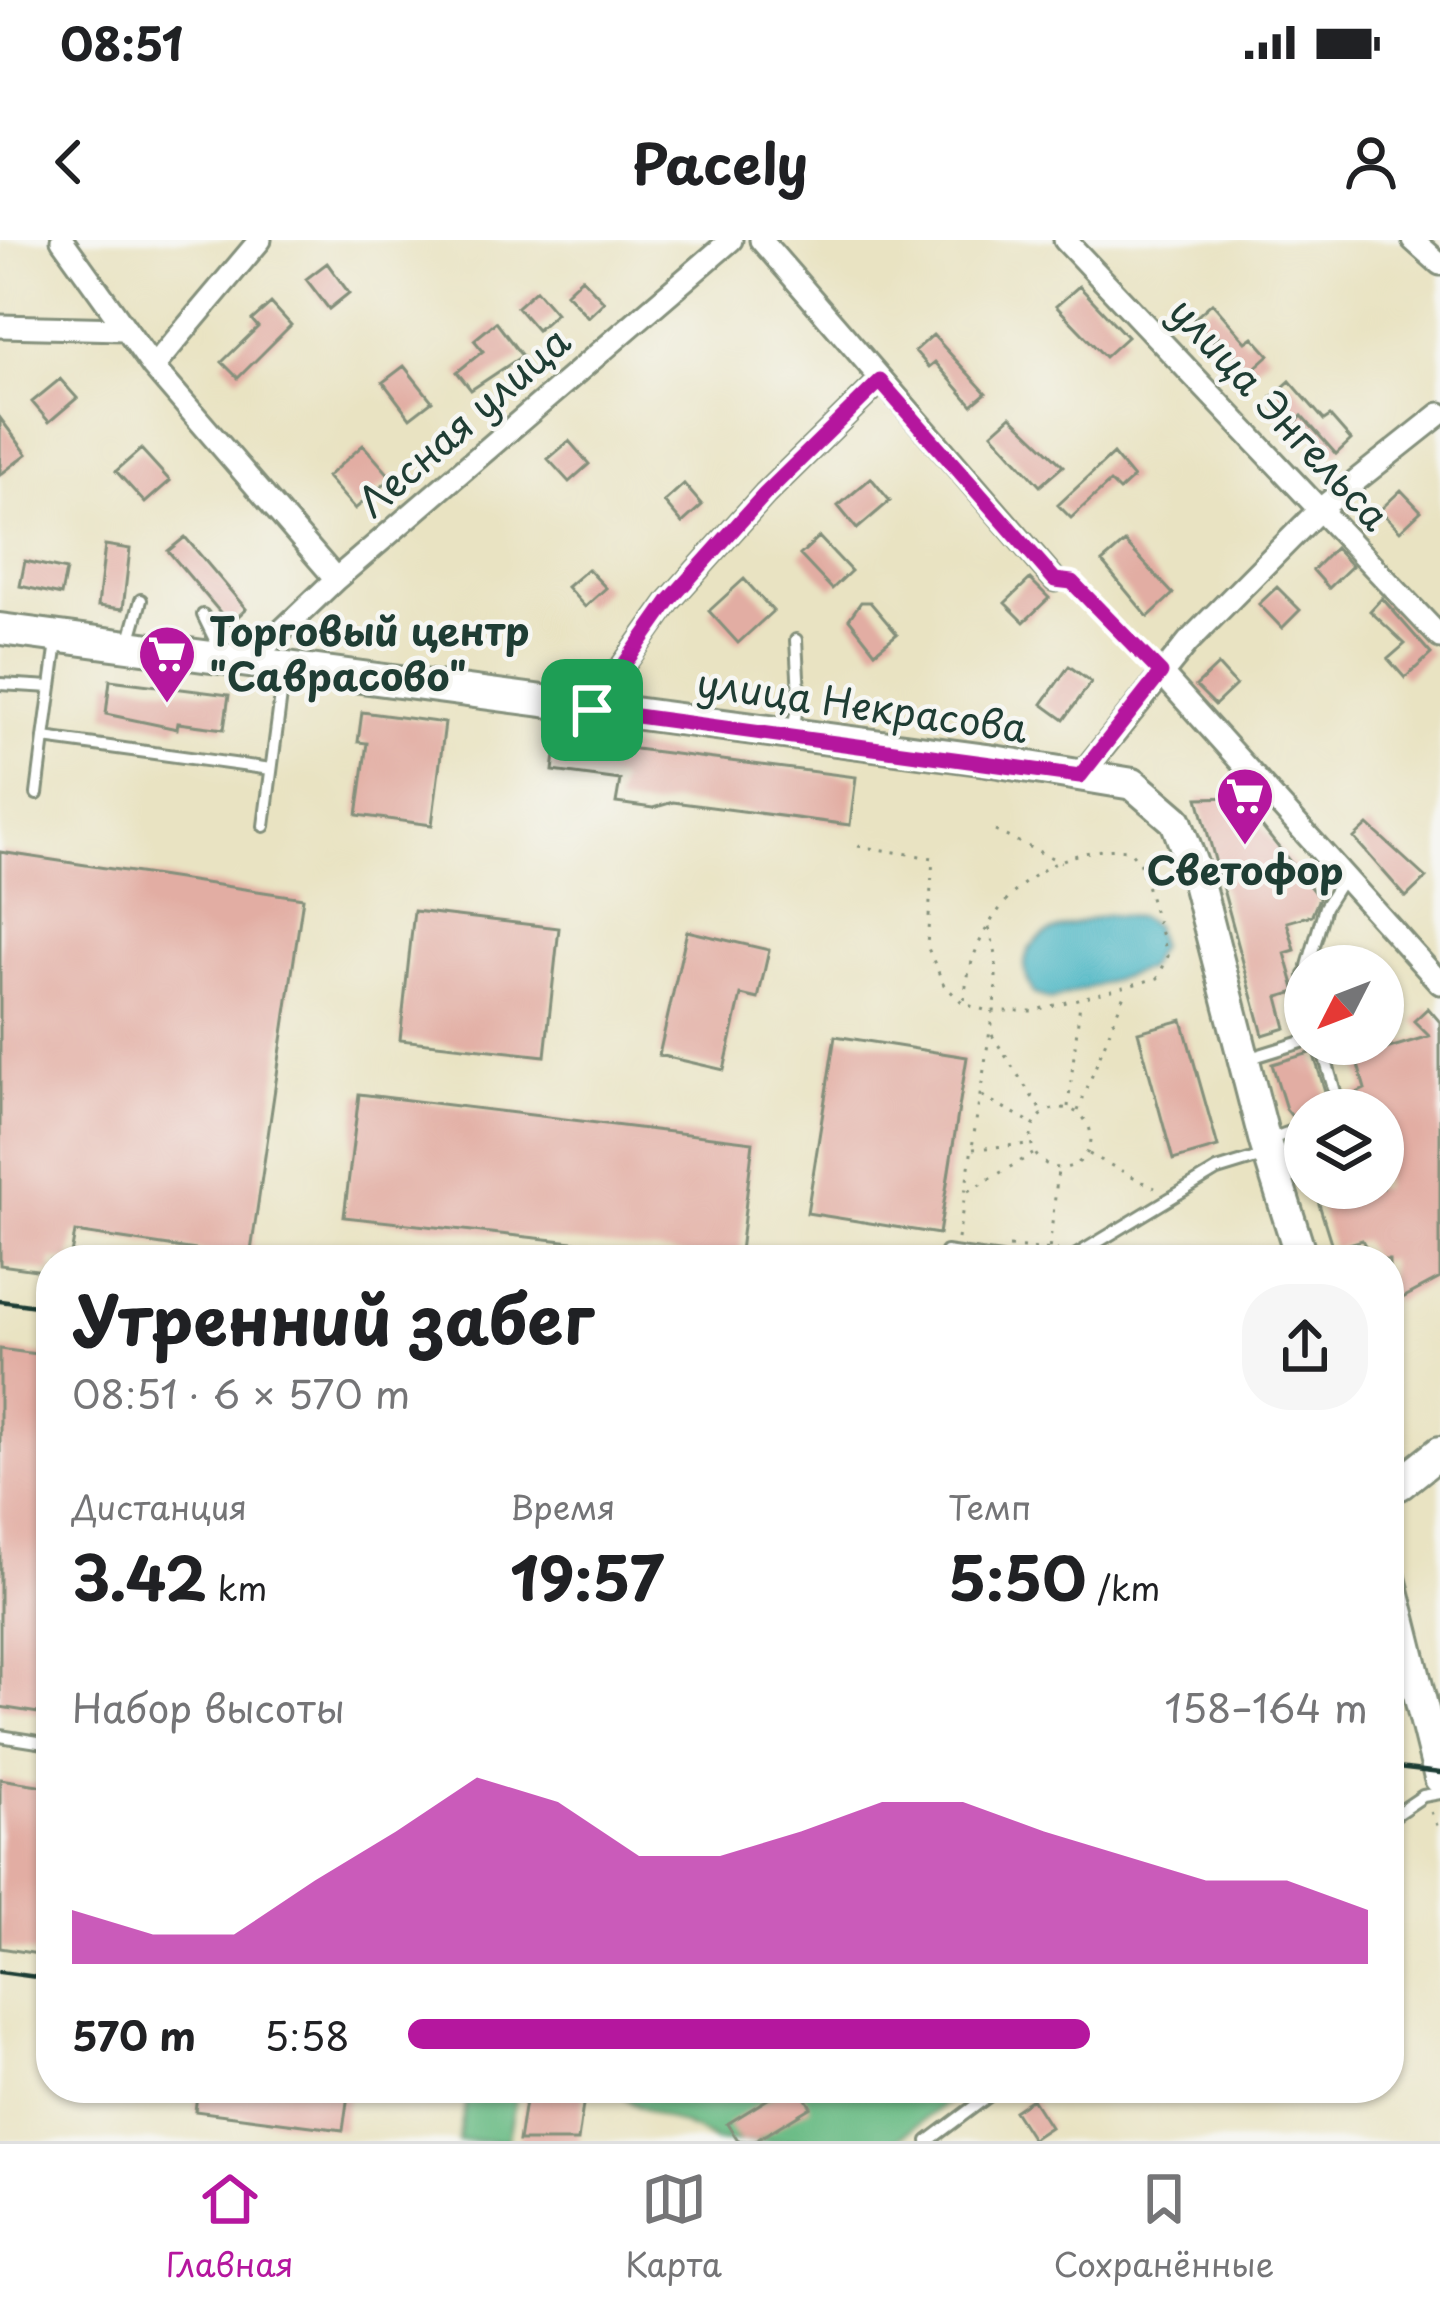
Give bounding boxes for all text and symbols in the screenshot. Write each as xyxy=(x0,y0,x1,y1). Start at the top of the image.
text: 08:51 xyxy=(60,8,183,76)
text: Pacely xyxy=(632,122,808,203)
icon: back xyxy=(36,129,102,195)
icon: person xyxy=(1338,129,1404,195)
street label: улица Энгельса xyxy=(1157,282,1405,543)
street label: Лесная улица xyxy=(343,311,582,529)
place label: Торговый центр "Саврасово" xyxy=(209,600,529,704)
supermarket icon: Торговый центр "Саврасово" xyxy=(136,623,198,705)
street label: улица Некрасова xyxy=(693,651,1032,756)
pin xyxy=(541,659,643,761)
icon: arrive xyxy=(559,677,625,743)
supermarket icon: Светофор xyxy=(1214,765,1276,847)
place label: Светофор xyxy=(1146,839,1344,898)
north arrow xyxy=(1284,945,1404,1065)
map controls xyxy=(1284,945,1404,1209)
button: layers xyxy=(1284,1089,1404,1209)
text: Утренний забег xyxy=(72,1268,594,1367)
button: share xyxy=(1242,1284,1368,1410)
text: 08:51 · 6 × 570 m xyxy=(72,1363,410,1422)
text: Дистанция xyxy=(72,1481,247,1531)
text: Время xyxy=(510,1481,615,1531)
text: Темп xyxy=(948,1481,1031,1531)
text: 3.42 xyxy=(72,1531,207,1621)
text: 19:57 xyxy=(510,1531,664,1621)
text: 5:50 xyxy=(948,1531,1086,1621)
text: km xyxy=(207,1562,267,1612)
text: /km xyxy=(1086,1562,1160,1612)
text: Набор высоты xyxy=(72,1677,345,1736)
text: 158–164 m xyxy=(1164,1677,1368,1736)
text: 570 m xyxy=(72,2005,196,2064)
text: 5:58 xyxy=(264,2005,350,2064)
tab: Главная xyxy=(166,2166,294,2288)
tab: Карта xyxy=(625,2166,722,2288)
tab: Сохранённые xyxy=(1054,2166,1274,2288)

